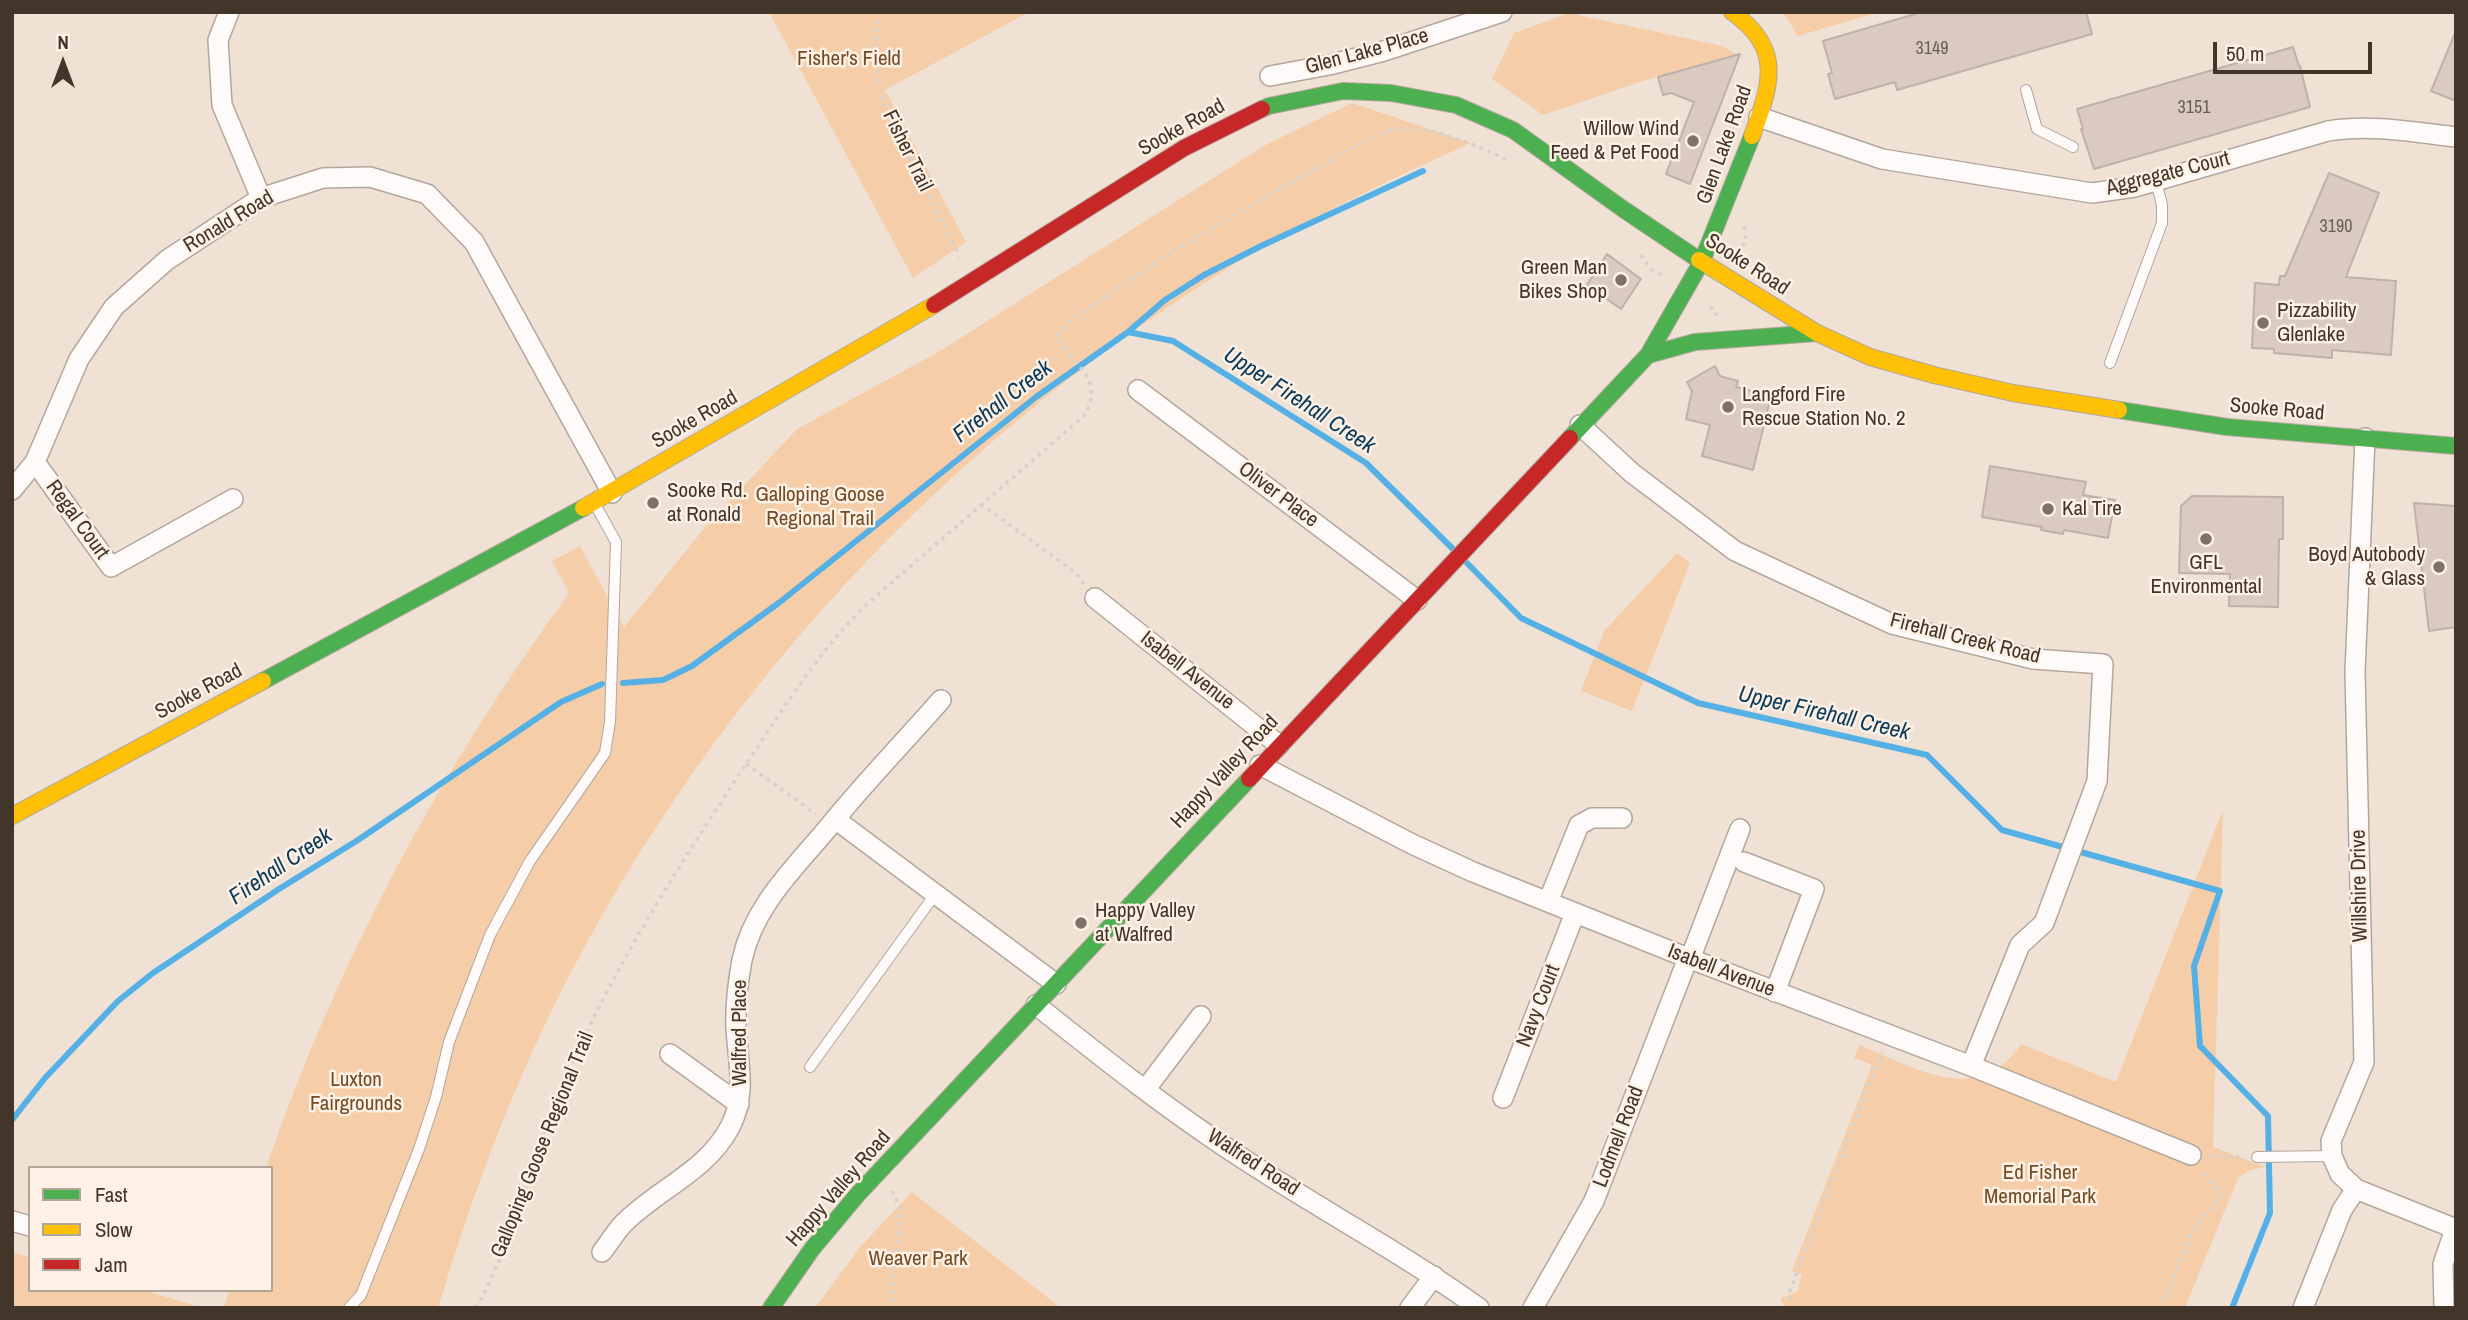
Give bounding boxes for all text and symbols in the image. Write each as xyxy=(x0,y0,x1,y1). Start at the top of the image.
street label: Glen Lake Place xyxy=(1303,23,1431,81)
north arrow xyxy=(28,28,98,98)
scale bar xyxy=(2216,28,2375,72)
text: N xyxy=(57,29,69,55)
house number: 3149 xyxy=(1916,38,1948,60)
text: 50 m xyxy=(2226,39,2264,68)
park label: Fisher's Field xyxy=(797,46,901,72)
street label: Glen Lake Road xyxy=(1692,82,1758,208)
street label: Sooke Road xyxy=(1134,94,1230,162)
house number: 3151 xyxy=(2178,97,2210,119)
street label: Fisher Trail xyxy=(877,106,937,196)
place label: Willow Wind Feed & Pet Food xyxy=(1550,116,1679,166)
marker: Willow Wind Feed & Pet Food xyxy=(1685,133,1701,149)
street label: Aggregate Court xyxy=(2104,146,2232,202)
street label: Ronald Road xyxy=(179,185,279,259)
house number: 3190 xyxy=(2320,216,2352,238)
street label: Sooke Road xyxy=(1700,229,1794,301)
place label: Green Man Bikes Shop xyxy=(1519,255,1607,305)
marker: Green Man Bikes Shop xyxy=(1613,272,1629,288)
place label: Pizzability Glenlake xyxy=(2277,298,2356,348)
marker: Pizzability Glenlake xyxy=(2255,315,2271,331)
water label: Upper Firehall Creek xyxy=(1218,342,1380,460)
water label: Firehall Creek xyxy=(948,355,1058,449)
place label: Langford Fire Rescue Station No. 2 xyxy=(1742,382,1906,432)
street label: Sooke Road xyxy=(648,385,742,455)
street label: Sooke Road xyxy=(2229,393,2325,427)
marker: Langford Fire Rescue Station No. 2 xyxy=(1720,399,1736,415)
street label: Oliver Place xyxy=(1233,457,1323,533)
street label: Regal Court xyxy=(40,475,114,565)
place label: Sooke Rd. at Ronald xyxy=(667,478,747,528)
park label: Galloping Goose Regional Trail xyxy=(755,482,885,532)
marker: Sooke Rd. at Ronald xyxy=(645,495,661,511)
place label: Kal Tire xyxy=(2062,496,2122,522)
marker: Kal Tire xyxy=(2040,501,2056,517)
marker: GFL Environmental xyxy=(2198,531,2214,547)
place label: Boyd Autobody & Glass xyxy=(2308,542,2425,592)
place label: GFL Environmental xyxy=(2150,550,2262,600)
marker: Boyd Autobody & Glass xyxy=(2431,559,2447,575)
street label: Firehall Creek Road xyxy=(1887,608,2043,670)
street label: Isabell Avenue xyxy=(1135,626,1239,716)
street label: Sooke Road xyxy=(151,659,247,725)
water label: Upper Firehall Creek xyxy=(1736,681,1912,747)
street label: Happy Valley Road xyxy=(1166,710,1284,834)
water label: Firehall Creek xyxy=(224,822,338,912)
street label: Willshire Drive xyxy=(2346,829,2374,943)
place label: Happy Valley at Walfred xyxy=(1095,898,1195,948)
marker: Happy Valley at Walfred xyxy=(1073,915,1089,931)
street label: Isabell Avenue xyxy=(1664,939,1778,1003)
street label: Navy Court xyxy=(1512,961,1566,1051)
street label: Walfred Place xyxy=(727,980,753,1086)
street label: Galloping Goose Regional Trail xyxy=(486,1028,600,1262)
park label: Luxton Fairgrounds xyxy=(310,1067,402,1117)
street label: Lodmell Road xyxy=(1588,1083,1650,1191)
street label: Walfred Road xyxy=(1202,1124,1304,1202)
street label: Happy Valley Road xyxy=(782,1126,896,1252)
park label: Ed Fisher Memorial Park xyxy=(1984,1160,2096,1210)
legend xyxy=(28,1166,273,1292)
text: Fast xyxy=(95,1180,128,1209)
text: Slow xyxy=(95,1215,132,1244)
park label: Weaver Park xyxy=(868,1246,968,1272)
text: Jam xyxy=(95,1250,128,1279)

